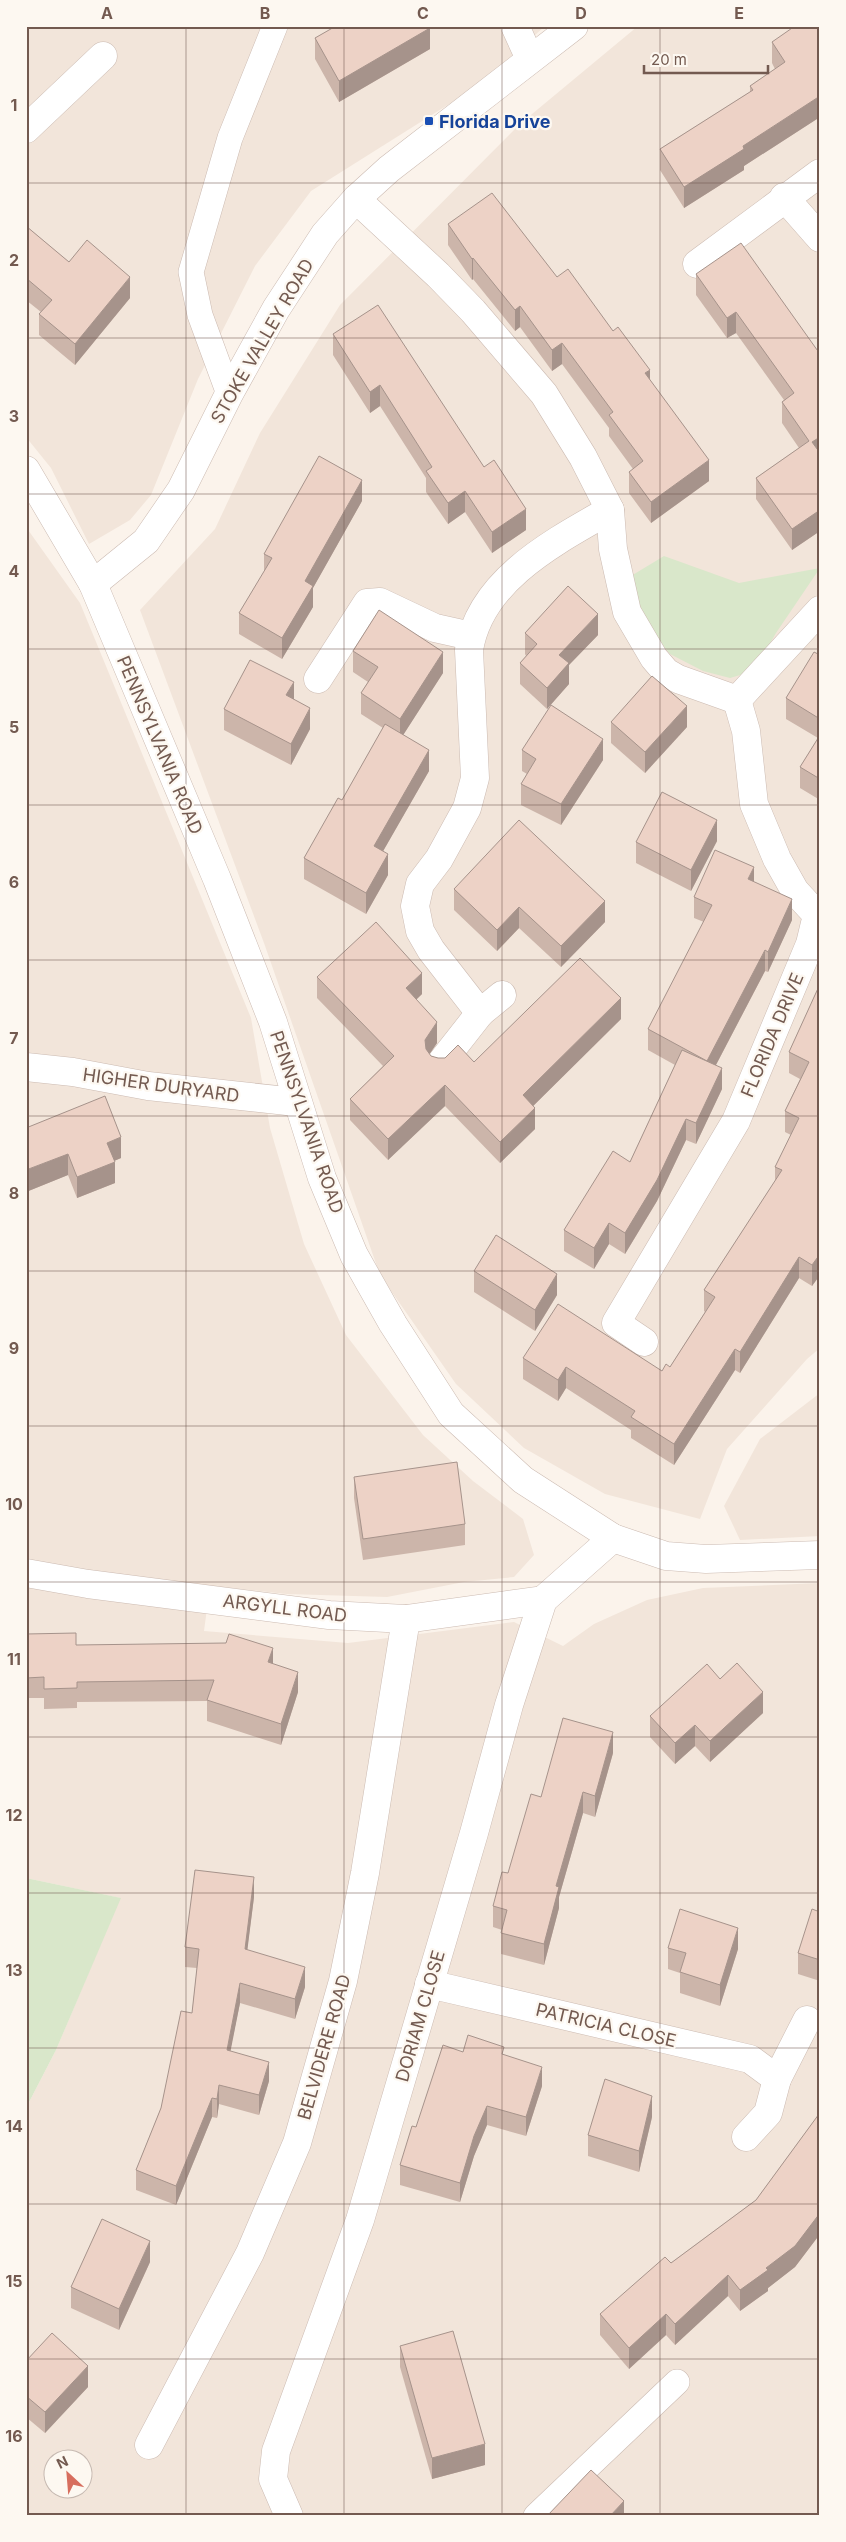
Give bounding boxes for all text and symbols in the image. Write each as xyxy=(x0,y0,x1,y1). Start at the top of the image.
text: A xyxy=(101,3,113,23)
text: B xyxy=(260,3,270,23)
text: C xyxy=(417,3,429,23)
text: D xyxy=(575,3,587,23)
text: E xyxy=(734,3,744,23)
scale bar xyxy=(644,42,767,74)
text: 20 m xyxy=(651,50,687,69)
text: 1 xyxy=(11,95,17,115)
place label: Florida Drive xyxy=(439,111,551,132)
marker: Florida Drive xyxy=(423,115,435,127)
text: 2 xyxy=(9,250,19,270)
street label: STOKE VALLEY ROAD xyxy=(206,255,318,427)
text: 3 xyxy=(9,406,19,426)
text: 4 xyxy=(9,561,20,581)
street label: PENNSYLVANIA ROAD xyxy=(113,653,207,837)
text: 5 xyxy=(9,717,19,737)
text: 6 xyxy=(9,872,19,892)
street label: FLORIDA DRIVE xyxy=(736,970,808,1100)
text: 7 xyxy=(9,1028,19,1048)
street label: PENNSYLVANIA ROAD xyxy=(266,1028,348,1216)
street label: HIGHER DURYARD xyxy=(81,1064,241,1106)
text: 8 xyxy=(9,1183,19,1203)
text: 9 xyxy=(9,1338,19,1358)
text: 10 xyxy=(5,1494,23,1514)
street label: ARGYLL ROAD xyxy=(222,1590,348,1626)
text: 11 xyxy=(7,1649,21,1669)
text: 12 xyxy=(6,1805,22,1825)
street label: DORIAM CLOSE xyxy=(391,1948,449,2084)
text: 13 xyxy=(5,1960,23,1980)
street label: BELVIDERE ROAD xyxy=(293,1972,355,2122)
street label: PATRICIA CLOSE xyxy=(534,1999,678,2051)
text: 14 xyxy=(5,2116,23,2136)
text: 15 xyxy=(5,2271,23,2291)
text: 16 xyxy=(5,2426,23,2446)
north arrow xyxy=(42,2450,92,2500)
text: N xyxy=(54,2452,71,2472)

